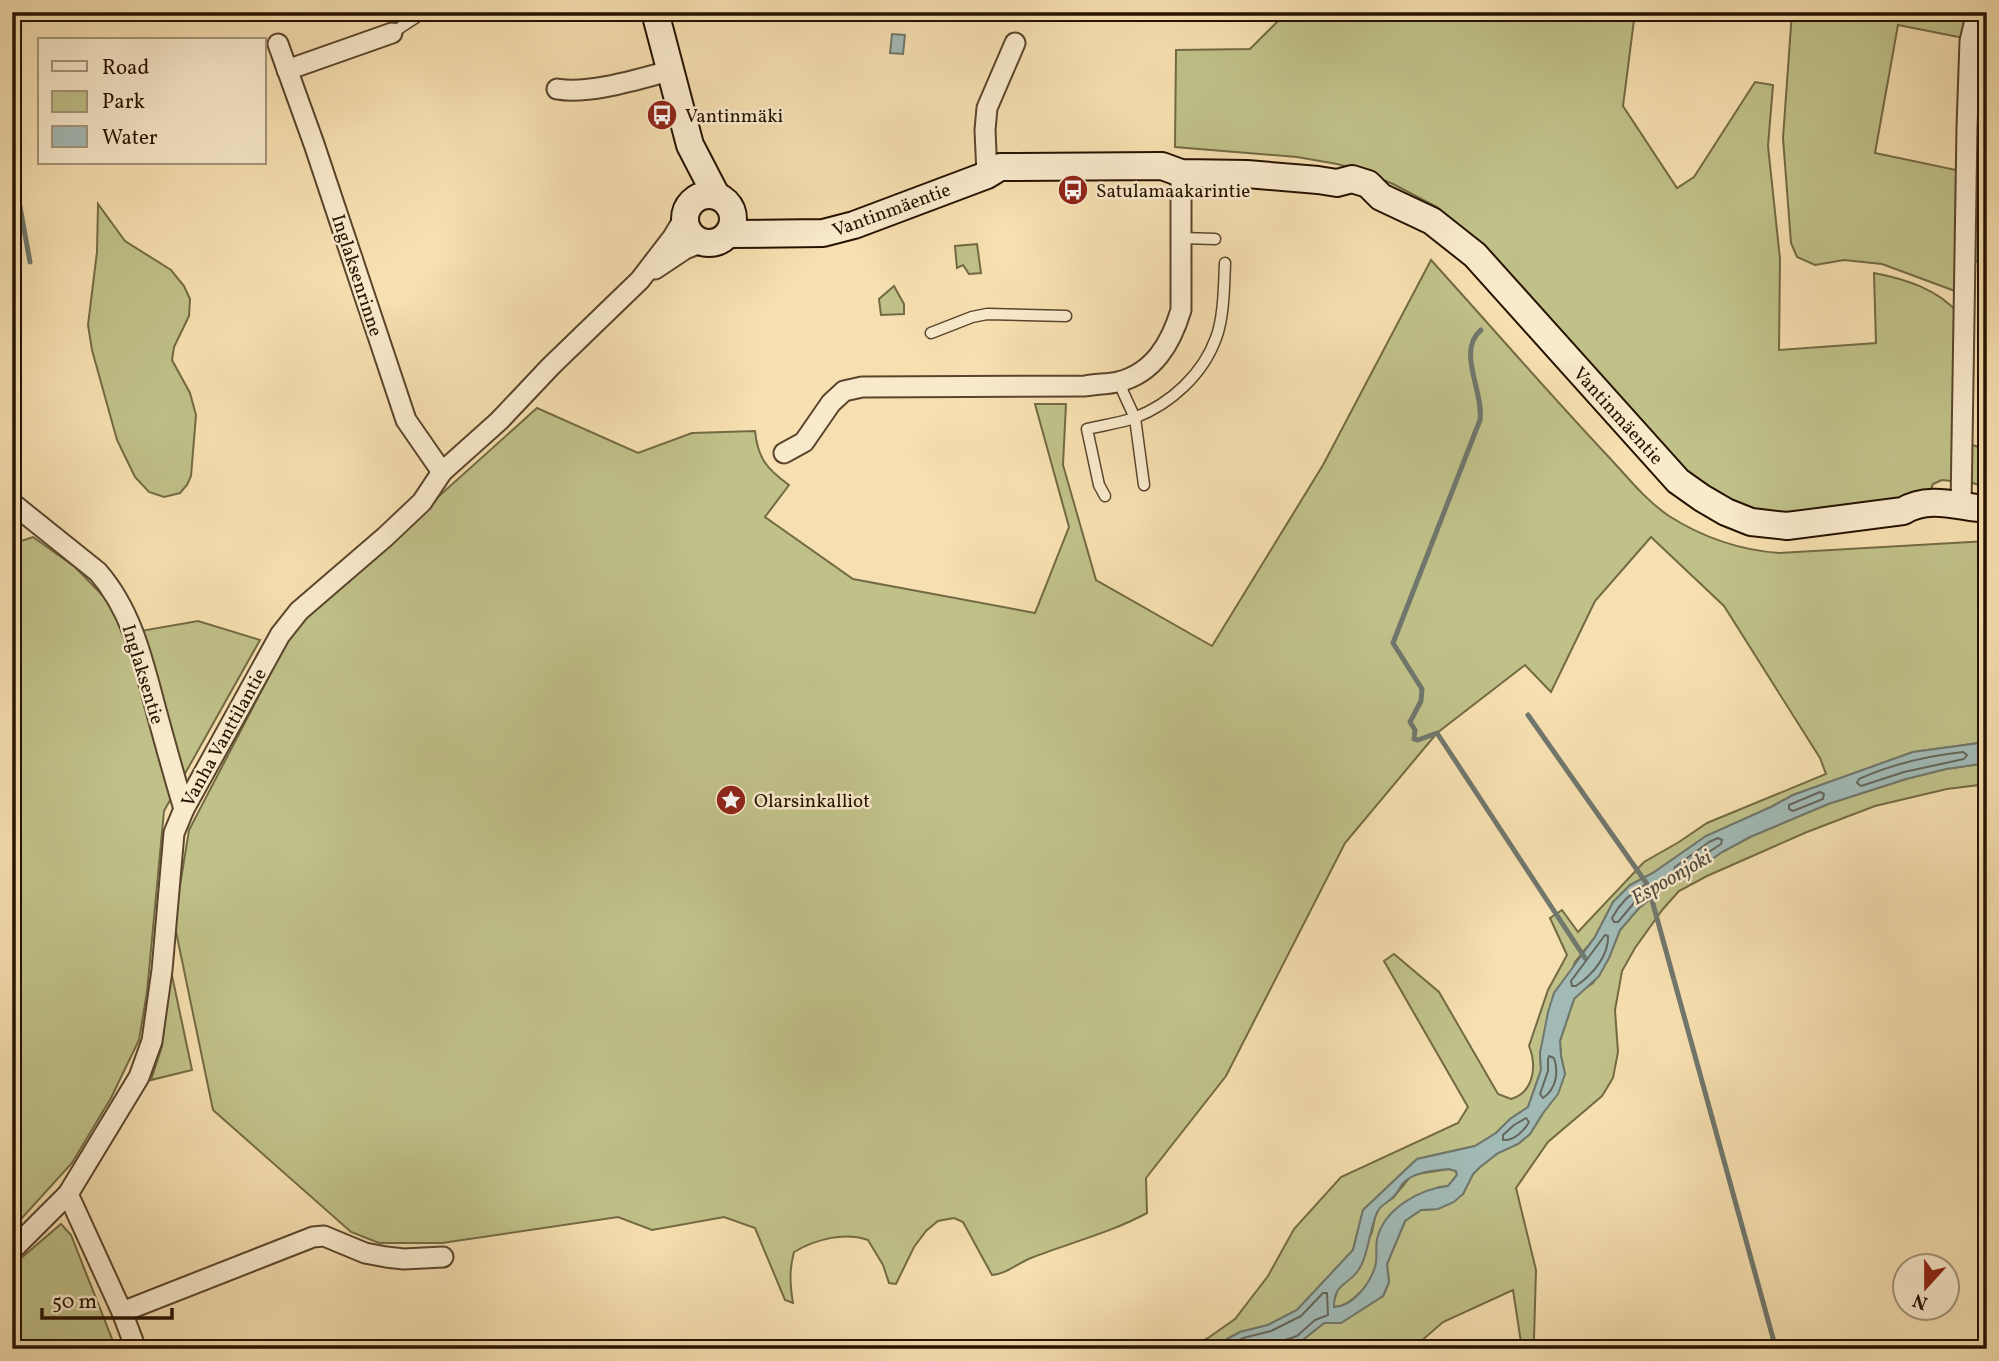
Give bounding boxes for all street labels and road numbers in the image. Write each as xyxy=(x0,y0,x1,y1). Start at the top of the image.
street label: Vantinmäentie xyxy=(829,177,954,244)
street label: Inglaksenrinne xyxy=(324,211,388,340)
street label: Vantinmäentie xyxy=(1566,362,1669,471)
street label: Inglaksentie xyxy=(115,621,170,728)
street label: Vanha Vanttilantie xyxy=(176,664,274,812)

